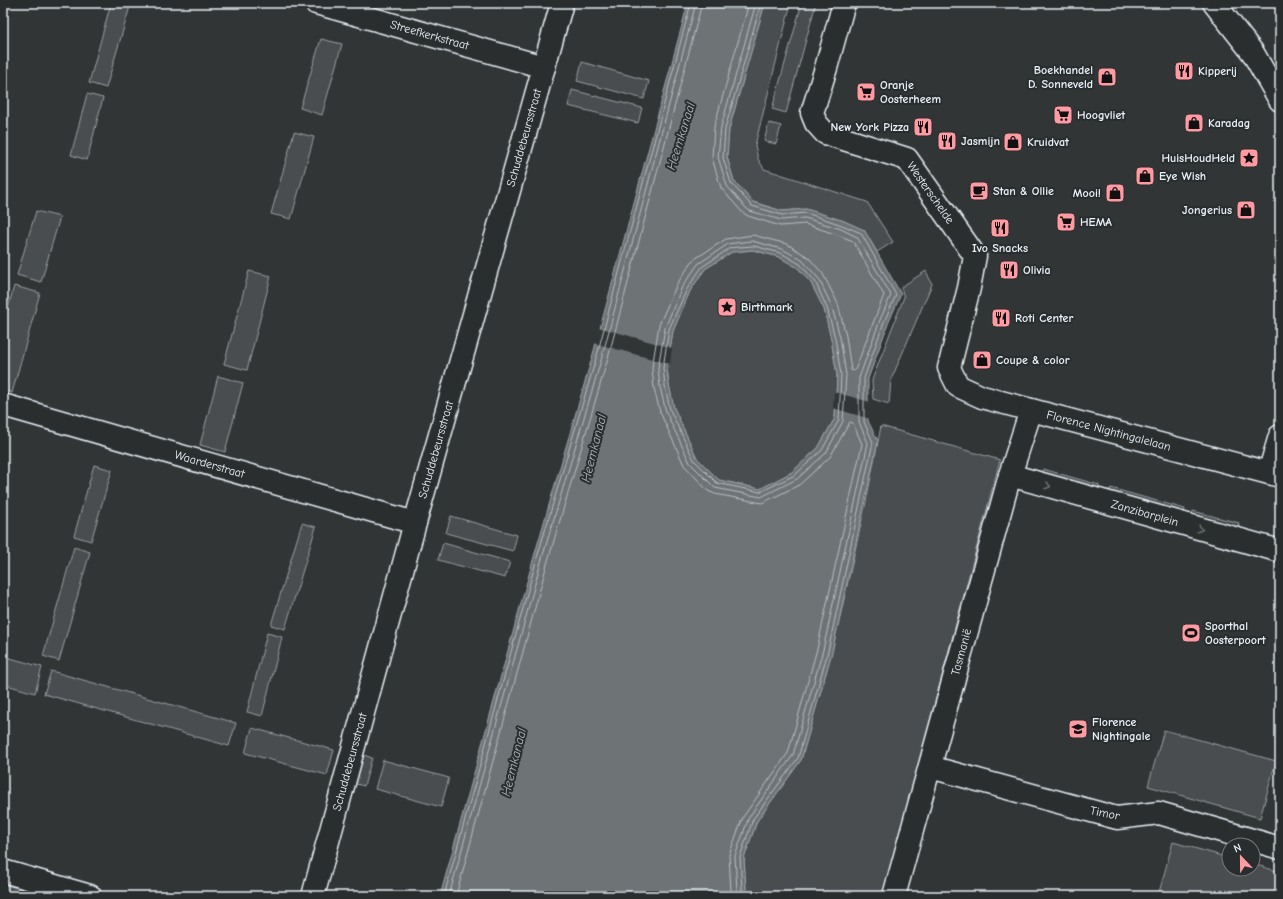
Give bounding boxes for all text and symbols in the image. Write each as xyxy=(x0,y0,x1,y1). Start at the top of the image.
street label: Streefkerkstraat xyxy=(389,17,471,53)
restaurant icon: Kipperij xyxy=(1173,60,1195,82)
place label: Boekhandel D. Sonneveld xyxy=(1028,63,1093,91)
place label: Kipperij xyxy=(1198,64,1237,78)
shop icon: Boekhandel D. Sonneveld xyxy=(1096,66,1118,88)
place label: Oranje Oosterheem xyxy=(880,78,941,106)
supermarket icon: Oranje Oosterheem xyxy=(855,81,877,103)
street label: Schuddebeursstraat xyxy=(503,87,545,188)
water label: Heemkanaal xyxy=(663,100,698,172)
supermarket icon: Hoogvliet xyxy=(1052,104,1074,126)
place label: Hoogvliet xyxy=(1077,108,1126,122)
shop icon: Karadag xyxy=(1183,112,1205,134)
restaurant icon: New York Pizza xyxy=(912,116,934,138)
place label: Karadag xyxy=(1208,116,1250,130)
place label: New York Pizza xyxy=(830,120,909,134)
restaurant icon: Jasmijn xyxy=(936,130,958,152)
shop icon: Kruidvat xyxy=(1002,131,1024,153)
place label: Jasmijn xyxy=(961,134,1000,148)
place label: Kruidvat xyxy=(1027,135,1070,149)
place icon: HuisHoudHeld xyxy=(1238,147,1260,169)
place label: HuisHoudHeld xyxy=(1161,151,1235,165)
street label: Westerschelde xyxy=(904,159,957,227)
shop icon: Eye Wish xyxy=(1134,165,1156,187)
place label: Eye Wish xyxy=(1159,169,1206,183)
cafe icon: Stan & Ollie xyxy=(968,180,990,202)
shop icon: Mooi! xyxy=(1104,182,1126,204)
place label: Stan & Ollie xyxy=(993,184,1054,198)
place label: Mooi! xyxy=(1073,186,1101,200)
shop icon: Jongerius xyxy=(1235,199,1257,221)
place label: Jongerius xyxy=(1182,203,1232,217)
supermarket icon: HEMA xyxy=(1055,211,1077,233)
place label: HEMA xyxy=(1080,215,1112,229)
restaurant icon: Ivo Snacks xyxy=(989,217,1011,239)
place label: Ivo Snacks xyxy=(972,241,1028,255)
restaurant icon: Olivia xyxy=(998,259,1020,281)
place label: Olivia xyxy=(1023,263,1051,277)
place icon: Birthmark xyxy=(716,296,738,318)
place label: Birthmark xyxy=(741,300,793,314)
restaurant icon: Roti Center xyxy=(990,307,1012,329)
place label: Roti Center xyxy=(1015,311,1073,325)
shop icon: Coupe & color xyxy=(971,349,993,371)
place label: Coupe & color xyxy=(996,353,1070,367)
street label: Schuddebeursstraat xyxy=(415,399,456,500)
street label: Florence Nightingalelaan xyxy=(1045,407,1173,454)
water label: Heemkanaal xyxy=(578,412,609,484)
street label: Waarderstraat xyxy=(173,448,247,481)
one-way arrow xyxy=(1044,481,1051,490)
street label: Zanzibarplein xyxy=(1109,497,1180,529)
one-way arrow xyxy=(1197,524,1203,532)
place label: Sporthal Oosterpoort xyxy=(1205,619,1267,647)
sports icon: Sporthal Oosterpoort xyxy=(1180,622,1202,644)
street label: Tasmanië xyxy=(948,627,974,677)
street label: Schuddebeursstraat xyxy=(330,711,370,812)
place label: Florence Nightingale xyxy=(1092,715,1151,743)
school or university icon: Florence Nightingale xyxy=(1067,718,1089,740)
water label: Heemkanaal xyxy=(498,726,529,798)
street label: Timor xyxy=(1089,803,1121,823)
north arrow xyxy=(1221,837,1261,877)
text: N xyxy=(1232,841,1243,856)

